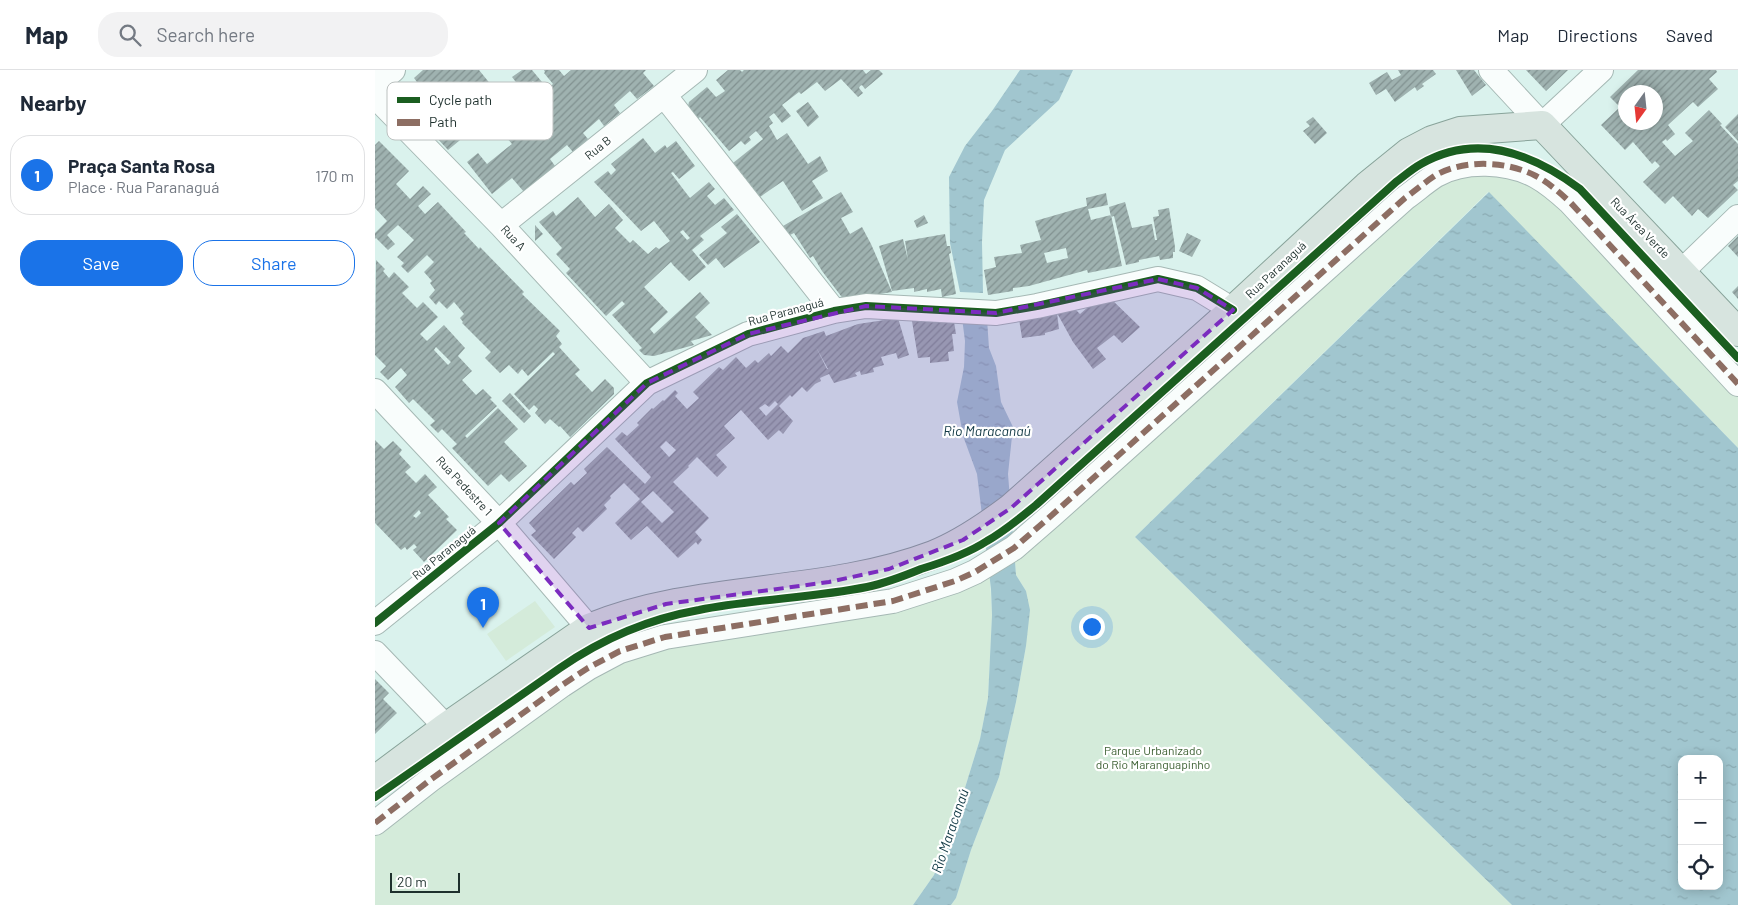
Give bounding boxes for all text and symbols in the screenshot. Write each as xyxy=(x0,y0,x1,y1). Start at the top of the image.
search box xyxy=(98,12,448,57)
text: Map xyxy=(25,20,68,49)
icon: search xyxy=(116,21,144,49)
text: Search here xyxy=(156,23,255,46)
text: Map xyxy=(1497,24,1529,46)
text: Directions xyxy=(1557,24,1638,46)
text: Saved xyxy=(1666,24,1713,46)
legend xyxy=(387,82,553,140)
north arrow xyxy=(1618,85,1663,130)
text: Nearby xyxy=(20,90,86,115)
text: Cycle path xyxy=(429,91,492,108)
text: Path xyxy=(429,113,457,130)
street label: Rua B xyxy=(581,132,613,162)
text: Praça Santa Rosa xyxy=(68,154,215,177)
text: 1 xyxy=(34,166,40,185)
text: 170 m xyxy=(315,166,354,185)
text: Place · Rua Paranaguá xyxy=(68,177,219,196)
street label: Rua Área Verde xyxy=(1608,194,1673,261)
street label: Rua A xyxy=(499,222,529,253)
street label: Rua Paranaguá xyxy=(1242,238,1308,301)
button: Save xyxy=(20,240,183,286)
button: Share xyxy=(193,240,355,286)
street label: Rua Paranaguá xyxy=(746,294,825,328)
water label: Rio Maracanaú xyxy=(943,422,1031,439)
street label: Rua Pedestre 1 xyxy=(434,453,496,518)
street label: Rua Paranaguá xyxy=(409,522,478,582)
pin: 1 xyxy=(467,587,499,628)
your location xyxy=(1079,614,1105,640)
park label: Parque Urbanizado do Rio Maranguapinho xyxy=(1096,743,1210,771)
map controls xyxy=(1678,755,1723,890)
button: + xyxy=(1678,755,1723,800)
water label: Rio Maracanaú xyxy=(927,787,972,875)
button: − xyxy=(1678,800,1723,845)
button: locate xyxy=(1678,845,1723,890)
scale bar xyxy=(390,870,460,893)
text: 20 m xyxy=(397,873,427,890)

